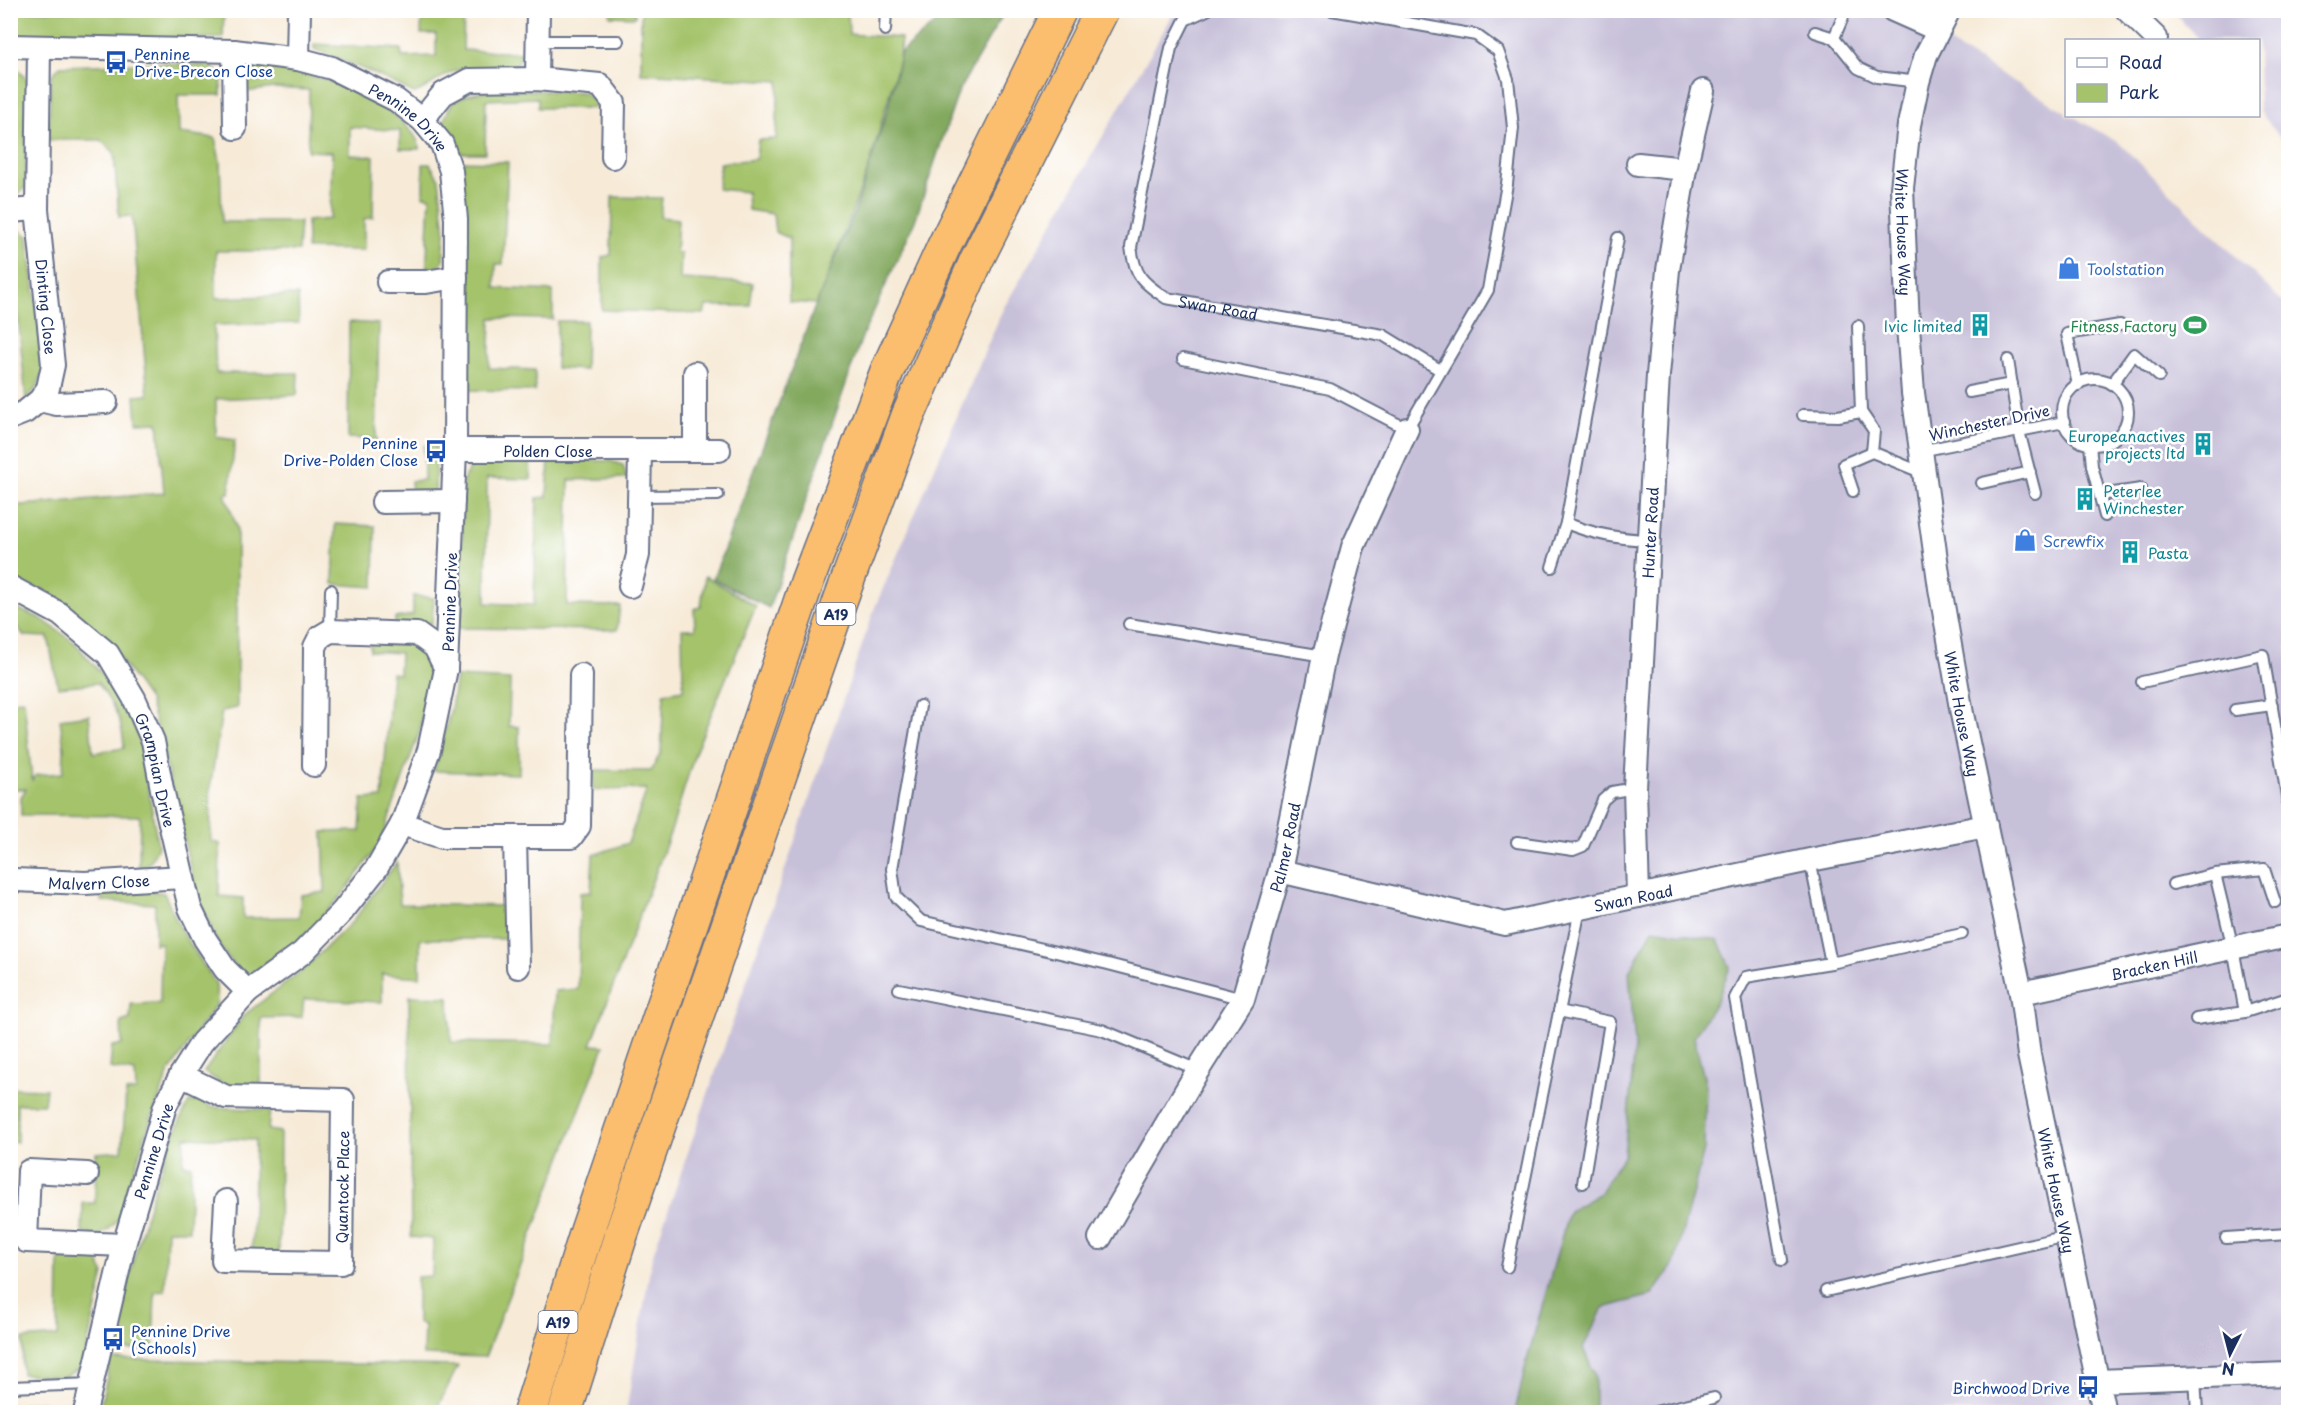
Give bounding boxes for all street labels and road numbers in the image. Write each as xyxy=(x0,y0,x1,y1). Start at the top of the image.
street label: Pennine Drive xyxy=(365,77,455,154)
street label: White House Way xyxy=(1890,167,1918,296)
street label: Dinting Close xyxy=(31,258,63,355)
street label: Swan Road xyxy=(1176,289,1260,325)
street label: Winchester Drive xyxy=(1926,398,2052,446)
street label: Polden Close xyxy=(503,439,593,462)
street label: Hunter Road xyxy=(1635,486,1663,579)
street label: Pennine Drive xyxy=(436,552,462,652)
road number: A19 xyxy=(816,603,856,625)
street label: White House Way xyxy=(1940,649,1986,779)
street label: Grampian Drive xyxy=(130,709,182,829)
street label: Palmer Road xyxy=(1263,800,1305,895)
street label: Malvern Close xyxy=(48,868,150,895)
street label: Swan Road xyxy=(1591,878,1675,917)
street label: Bracken Hill xyxy=(2108,944,2200,985)
street label: Pennine Drive xyxy=(127,1100,179,1202)
street label: White House Way xyxy=(2033,1125,2082,1255)
street label: Quantock Place xyxy=(330,1130,354,1244)
road number: A19 xyxy=(538,1311,578,1333)

